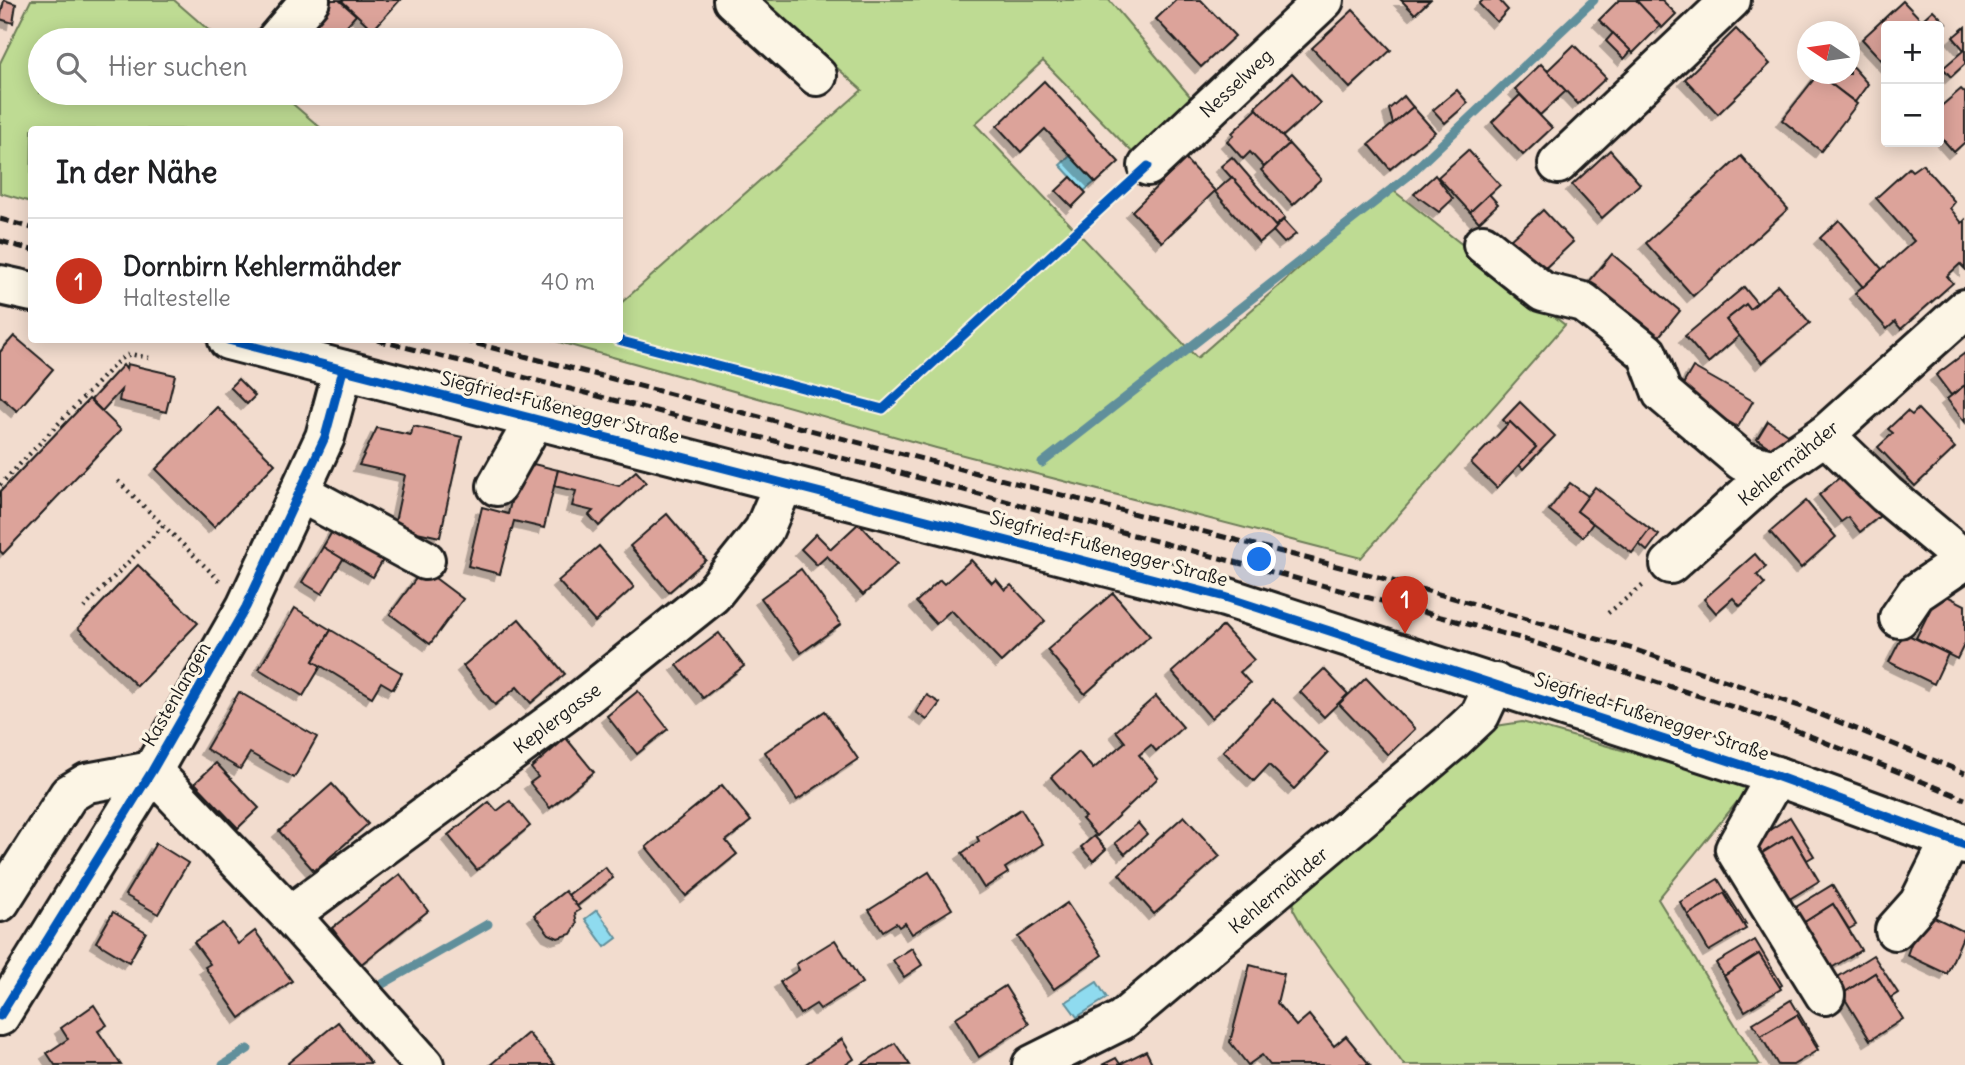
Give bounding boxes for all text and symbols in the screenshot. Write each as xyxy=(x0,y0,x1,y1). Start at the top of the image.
north arrow xyxy=(1797,21,1860,84)
map controls xyxy=(1881,21,1944,147)
button: + xyxy=(1881,21,1944,84)
search box xyxy=(28,28,623,105)
street label: Nesselweg xyxy=(1195,43,1277,123)
icon: search xyxy=(52,48,90,86)
text: Hier suchen xyxy=(108,50,248,83)
button: − xyxy=(1881,84,1944,147)
text: In der Nähe xyxy=(56,153,218,191)
text: Dornbirn Kehlermähder xyxy=(123,250,401,283)
text: 1 xyxy=(74,267,84,296)
text: 40 m xyxy=(541,267,595,296)
text: Haltestelle xyxy=(123,283,231,312)
street label: Siegfried-Fußenegger Straße xyxy=(438,366,682,448)
street label: Kehlermähder xyxy=(1733,415,1843,511)
street label: Siegfried-Fußenegger Straße xyxy=(987,505,1231,591)
your location xyxy=(1242,542,1276,576)
pin: 1 xyxy=(1382,576,1428,634)
street label: Kastenlangen xyxy=(136,638,216,750)
street label: Siegfried-Fußenegger Straße xyxy=(1532,667,1772,765)
street label: Keplergasse xyxy=(508,677,606,759)
street label: Kehlermähder xyxy=(1223,841,1333,938)

